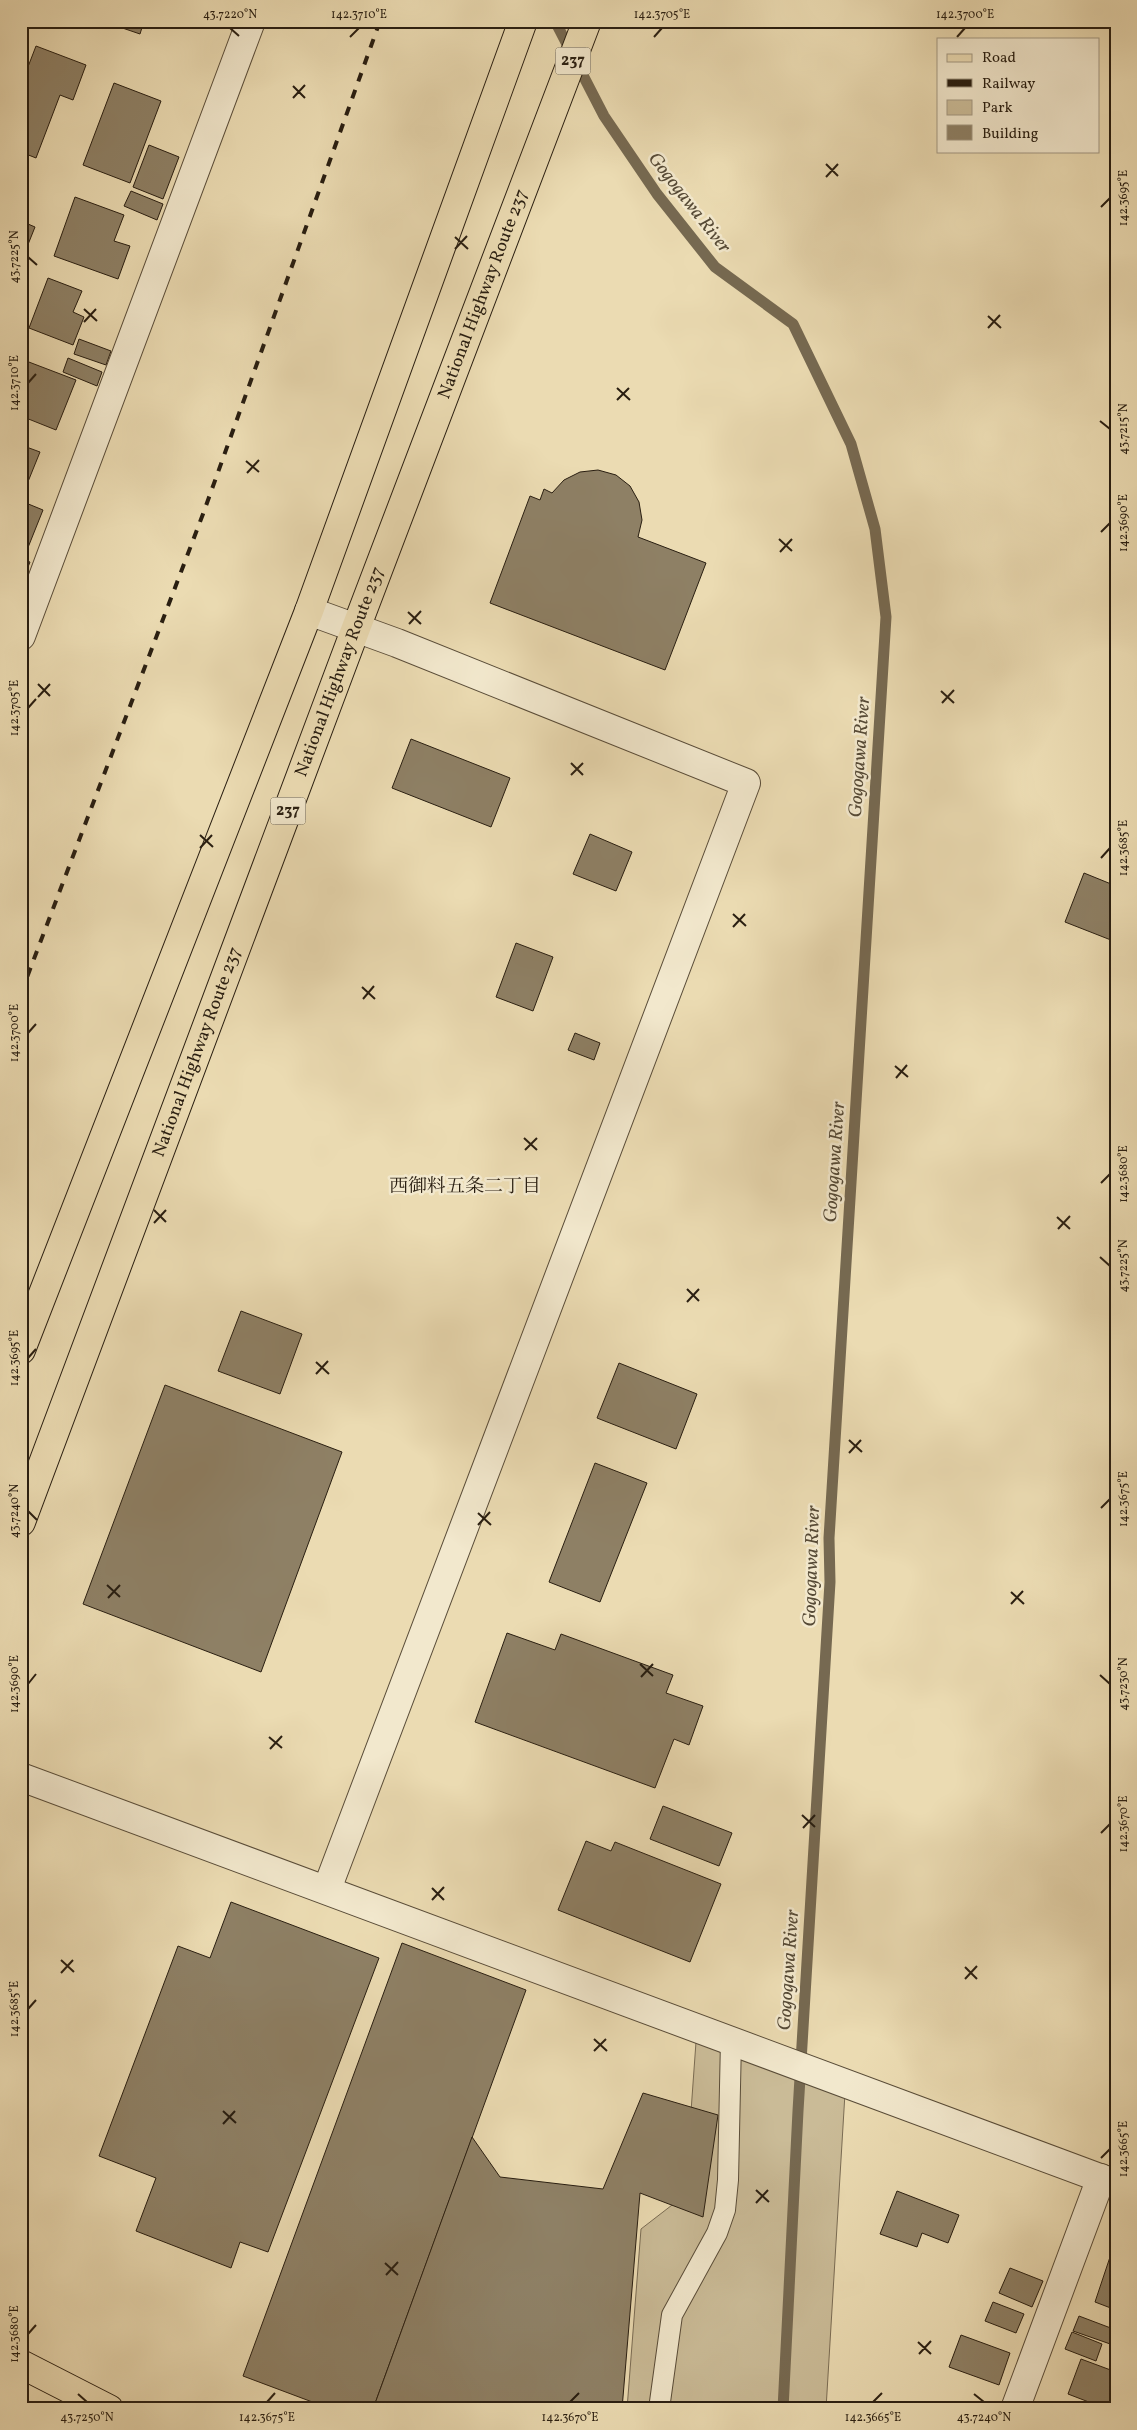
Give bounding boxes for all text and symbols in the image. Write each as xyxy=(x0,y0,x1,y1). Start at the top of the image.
text: 43.7220°N xyxy=(203,7,257,23)
text: 142.3710°E xyxy=(331,7,387,23)
text: 142.3705°E xyxy=(634,7,690,23)
text: 142.3700°E xyxy=(936,7,994,23)
legend xyxy=(937,38,1100,152)
road number: 237 xyxy=(556,48,590,74)
text: Road xyxy=(982,48,1016,69)
text: Railway xyxy=(982,74,1035,95)
text: Park xyxy=(982,98,1013,119)
text: Building xyxy=(982,124,1039,145)
water label: Gogogawa River xyxy=(641,147,737,259)
text: 142.3695°E xyxy=(1116,170,1132,226)
street label: National Highway Route 237 xyxy=(432,186,534,403)
text: 43.7225°N xyxy=(7,230,23,284)
text: 142.3710°E xyxy=(7,355,23,411)
text: 43.7215°N xyxy=(1116,403,1132,455)
text: 142.3690°E xyxy=(1116,494,1132,552)
street label: National Highway Route 237 xyxy=(289,563,391,780)
text: 142.3705°E xyxy=(7,680,23,736)
water label: Gogogawa River xyxy=(843,695,877,818)
road number: 237 xyxy=(270,798,306,824)
text: 142.3685°E xyxy=(1116,820,1132,876)
street label: National Highway Route 237 xyxy=(146,943,248,1161)
text: 142.3700°E xyxy=(7,1004,23,1062)
water label: Gogogawa River xyxy=(818,1100,852,1223)
text: 142.3680°E xyxy=(1116,1145,1132,1203)
district label: 西御料五条二丁目 xyxy=(389,1174,541,1200)
text: 43.7225°N xyxy=(1116,1239,1132,1293)
text: 142.3695°E xyxy=(7,1330,23,1386)
text: 142.3675°E xyxy=(1116,1471,1132,1527)
text: 43.7240°N xyxy=(7,1484,23,1538)
water label: Gogogawa River xyxy=(797,1504,827,1627)
text: 142.3690°E xyxy=(7,1655,23,1713)
text: 43.7230°N xyxy=(1116,1657,1132,1711)
text: 142.3670°E xyxy=(1116,1796,1132,1852)
water label: Gogogawa River xyxy=(772,1908,806,2031)
text: 142.3685°E xyxy=(7,1981,23,2037)
text: 142.3665°E xyxy=(1116,2121,1132,2177)
text: 142.3680°E xyxy=(7,2305,23,2363)
text: 43.7250°N xyxy=(60,2410,114,2426)
text: 142.3675°E xyxy=(239,2410,295,2426)
text: 142.3670°E xyxy=(542,2410,598,2426)
text: 142.3665°E xyxy=(845,2410,901,2426)
text: 43.7240°N xyxy=(957,2410,1011,2426)

